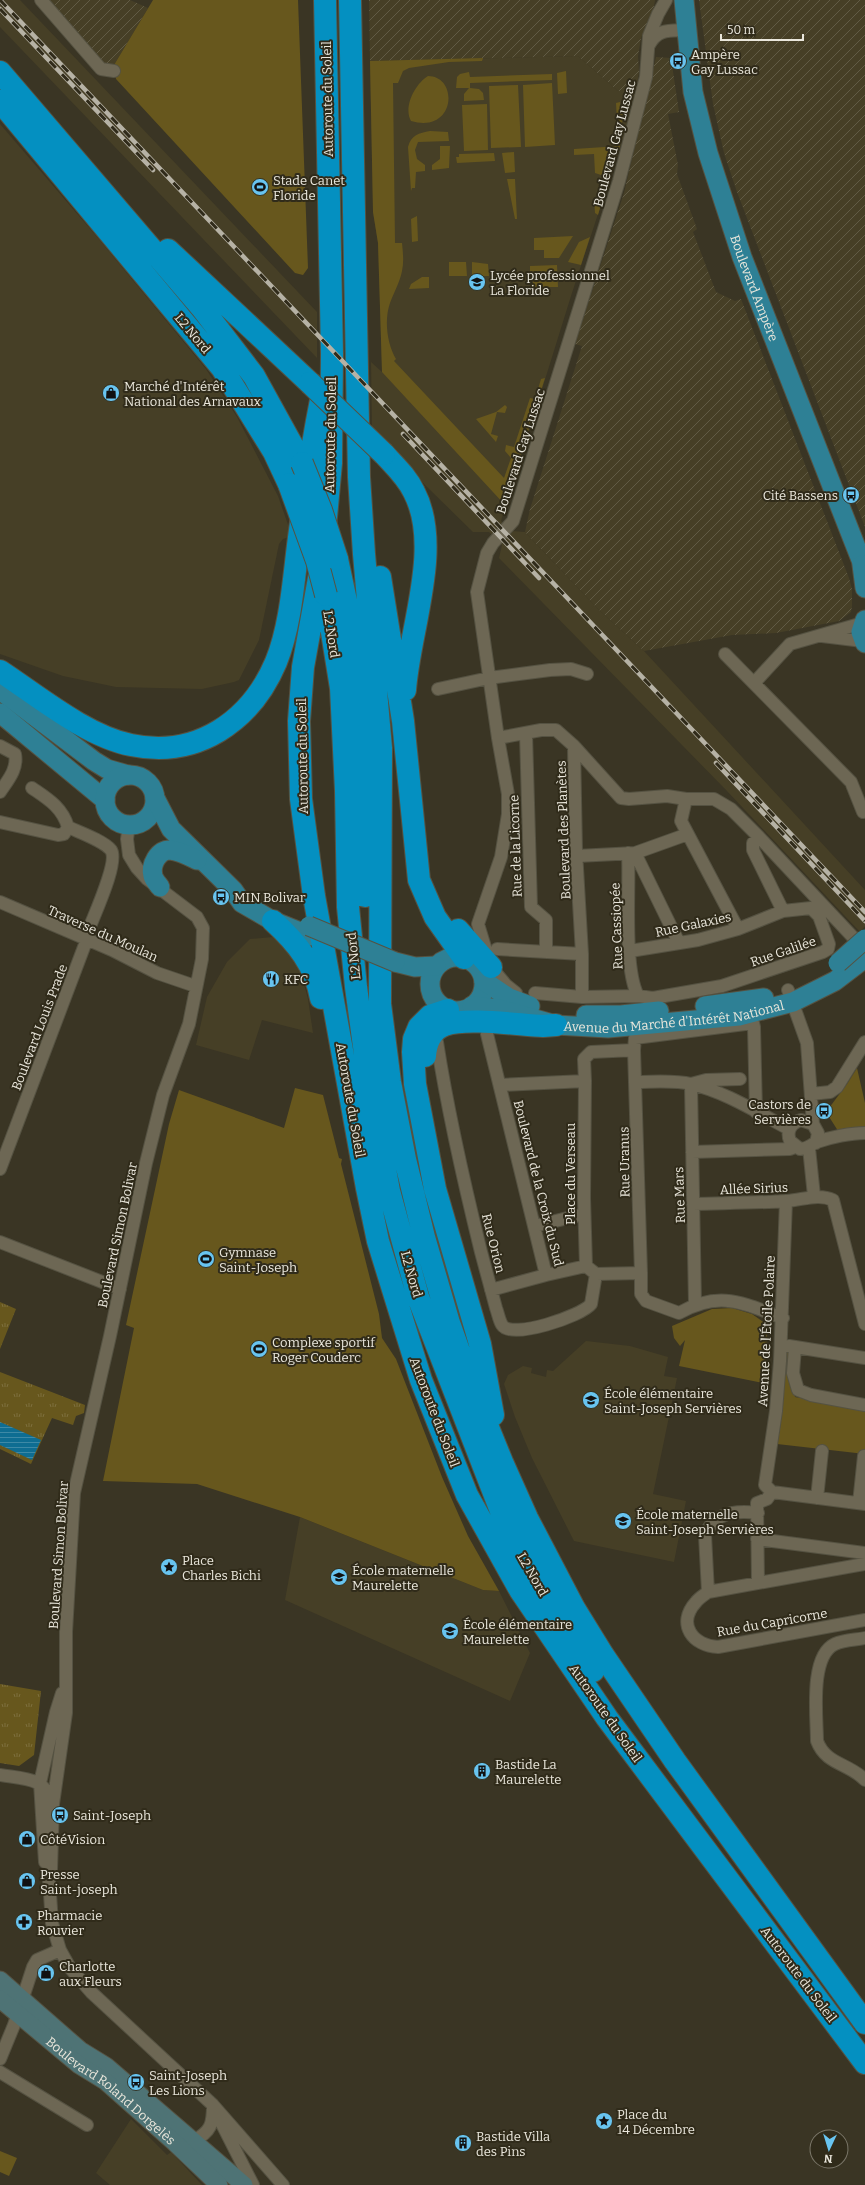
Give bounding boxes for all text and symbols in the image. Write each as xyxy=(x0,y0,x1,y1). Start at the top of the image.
scale bar xyxy=(721,16,803,42)
text: 50 m xyxy=(727,23,756,37)
street label: Autoroute du Soleil xyxy=(319,41,336,157)
place label: Ampère Gay Lussac xyxy=(691,47,758,77)
bus stop icon: Ampère Gay Lussac xyxy=(668,51,688,71)
street label: Boulevard Gay Lussac xyxy=(590,78,639,208)
place label: Stade Canet Floride xyxy=(273,173,345,203)
sports icon: Stade Canet Floride xyxy=(250,177,270,197)
street label: Boulevard Ampère xyxy=(727,233,781,343)
place label: Lycée professionnel La Floride xyxy=(490,268,610,298)
school or university icon: Lycée professionnel La Floride xyxy=(467,272,487,292)
street label: L2 Nord xyxy=(172,310,214,357)
street label: Autoroute du Soleil xyxy=(322,377,339,493)
place label: Marché d'Intérêt National des Arnavaux xyxy=(124,379,261,409)
shop icon: Marché d'Intérêt National des Arnavaux xyxy=(101,383,121,403)
street label: Boulevard Gay Lussac xyxy=(493,386,548,516)
bus stop icon: Cité Bassens xyxy=(841,485,861,505)
place label: Cité Bassens xyxy=(763,488,838,503)
street label: L2 Nord xyxy=(320,609,343,659)
street label: Autoroute du Soleil xyxy=(294,698,311,814)
street label: Boulevard des Planètes xyxy=(554,760,573,900)
street label: Rue de la Licorne xyxy=(506,795,525,897)
street label: Rue Cassiopée xyxy=(607,882,626,970)
bus stop icon: MIN Bolivar xyxy=(211,887,231,907)
place label: MIN Bolivar xyxy=(234,890,306,905)
street label: Traverse du Moulan xyxy=(45,902,161,965)
street label: Rue Galaxies xyxy=(654,909,733,940)
street label: L2 Nord xyxy=(344,931,363,980)
street label: Rue Galilée xyxy=(748,933,818,970)
street label: Boulevard Louis Prade xyxy=(8,962,70,1092)
restaurant icon: KFC xyxy=(261,969,281,989)
place label: KFC xyxy=(284,972,308,987)
street label: Avenue du Marché d'Intérêt National xyxy=(563,998,786,1036)
street label: Autoroute du Soleil xyxy=(333,1042,368,1159)
place label: Castors de Servières xyxy=(748,1097,811,1127)
street label: Boulevard de la Croix du Sud xyxy=(511,1099,566,1268)
bus stop icon: Castors de Servières xyxy=(814,1101,834,1121)
street label: Place du Verseau xyxy=(563,1123,578,1225)
street label: Rue Uranus xyxy=(616,1126,633,1198)
street label: Boulevard Simon Bolivar xyxy=(95,1161,140,1309)
street label: Rue Mars xyxy=(671,1167,688,1223)
street label: Allée Sirius xyxy=(720,1180,788,1197)
street label: Rue Orion xyxy=(479,1212,508,1275)
place label: Gymnase Saint-Joseph xyxy=(219,1245,297,1275)
sports icon: Gymnase Saint-Joseph xyxy=(196,1249,216,1269)
street label: L2 Nord xyxy=(398,1249,425,1299)
street label: Avenue de l'Étoile Polaire xyxy=(755,1255,778,1407)
place label: Complexe sportif Roger Couderc xyxy=(272,1335,376,1365)
sports icon: Complexe sportif Roger Couderc xyxy=(249,1339,269,1359)
street label: Autoroute du Soleil xyxy=(407,1355,462,1469)
place label: École élémentaire Saint-Joseph Servières xyxy=(604,1386,742,1416)
school or university icon: École élémentaire Saint-Joseph Servières xyxy=(581,1390,601,1410)
street label: Boulevard Simon Bolivar xyxy=(46,1480,71,1630)
place label: École maternelle Saint-Joseph Servières xyxy=(636,1507,774,1537)
school or university icon: École maternelle Saint-Joseph Servières xyxy=(613,1511,633,1531)
street label: L2 Nord xyxy=(514,1550,551,1599)
place label: Place Charles Bichi xyxy=(182,1553,261,1583)
place icon: Place Charles Bichi xyxy=(159,1557,179,1577)
place label: École maternelle Maurelette xyxy=(352,1563,454,1593)
school or university icon: École maternelle Maurelette xyxy=(329,1567,349,1587)
street label: Rue du Capricorne xyxy=(716,1605,828,1640)
place label: École élémentaire Maurelette xyxy=(463,1617,572,1647)
school or university icon: École élémentaire Maurelette xyxy=(440,1621,460,1641)
street label: Autoroute du Soleil xyxy=(566,1661,645,1765)
place label: Bastide La Maurelette xyxy=(495,1757,561,1787)
building icon: Bastide La Maurelette xyxy=(472,1761,492,1781)
bus stop icon: Saint-Joseph xyxy=(50,1805,70,1825)
place label: Saint-Joseph xyxy=(73,1808,151,1823)
shop icon: CôtéVision xyxy=(17,1829,37,1849)
place label: CôtéVision xyxy=(40,1832,106,1847)
place label: Presse Saint-joseph xyxy=(40,1867,118,1897)
shop icon: Presse Saint-joseph xyxy=(17,1871,37,1891)
place label: Pharmacie Rouvier xyxy=(37,1908,102,1938)
pharmacy icon: Pharmacie Rouvier xyxy=(14,1912,34,1932)
street label: Autoroute du Soleil xyxy=(758,1923,840,2025)
place label: Charlotte aux Fleurs xyxy=(59,1959,122,1989)
shop icon: Charlotte aux Fleurs xyxy=(36,1963,56,1983)
street label: Boulevard Roland Dorgelès xyxy=(43,2034,178,2148)
place label: Saint-Joseph Les Lions xyxy=(149,2068,227,2098)
bus stop icon: Saint-Joseph Les Lions xyxy=(126,2072,146,2092)
place label: Place du 14 Décembre xyxy=(617,2107,695,2137)
place icon: Place du 14 Décembre xyxy=(594,2111,614,2131)
place label: Bastide Villa des Pins xyxy=(476,2129,550,2159)
north arrow xyxy=(809,2129,849,2169)
building icon: Bastide Villa des Pins xyxy=(453,2133,473,2153)
text: N xyxy=(823,2152,833,2165)

